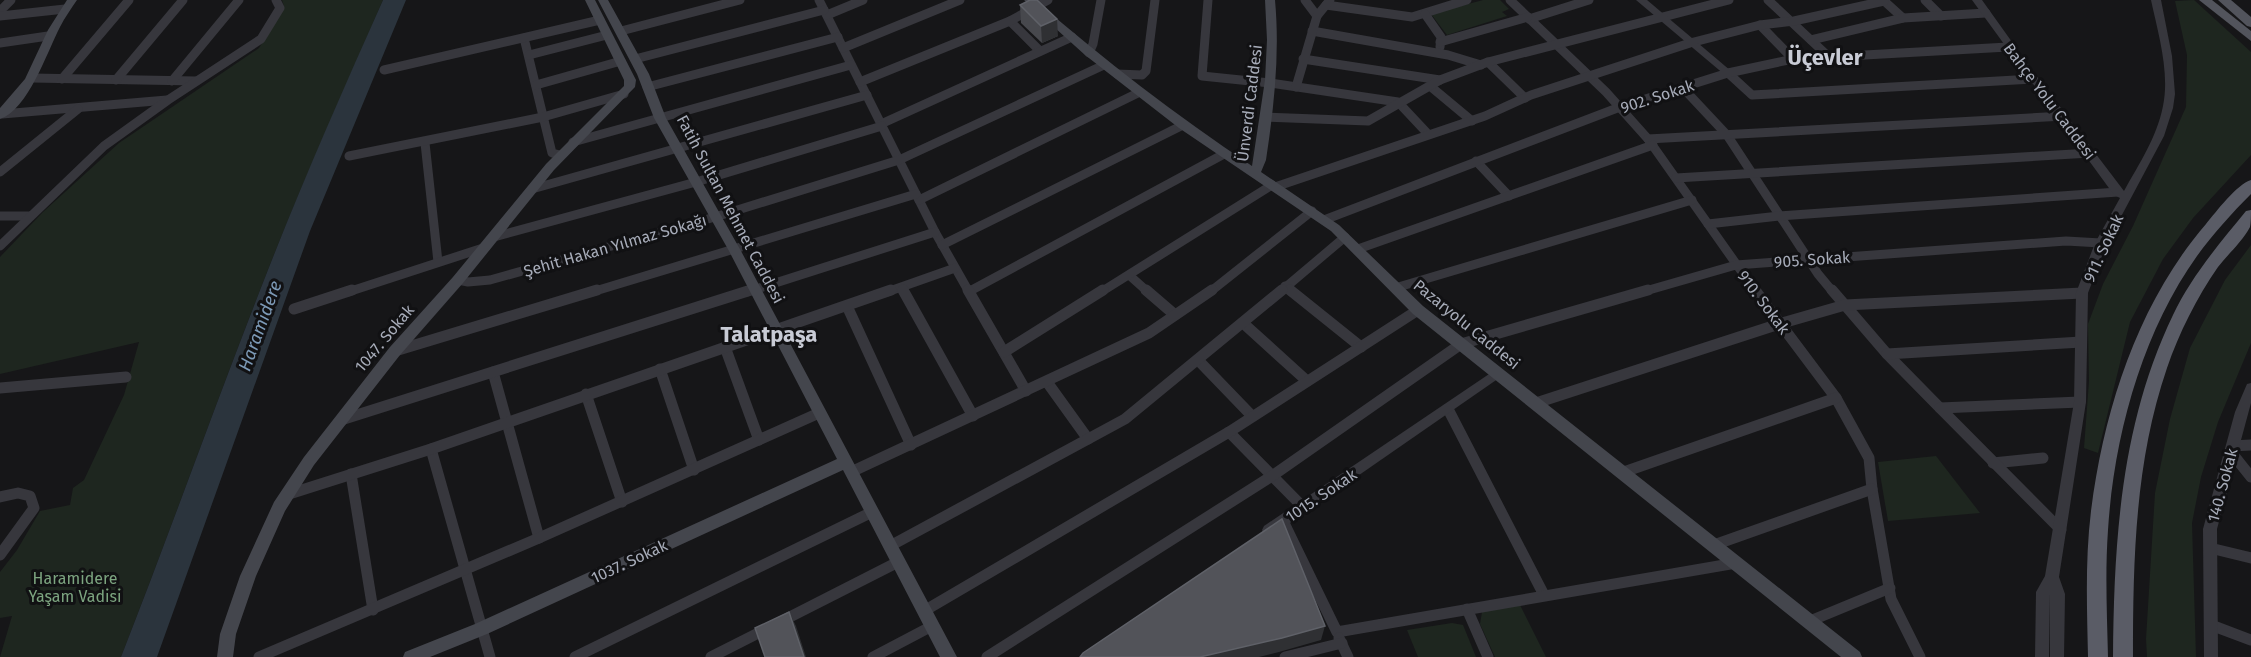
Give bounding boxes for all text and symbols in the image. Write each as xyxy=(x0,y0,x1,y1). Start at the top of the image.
street label: Bahçe Yolu Caddesi xyxy=(1999,39,2100,164)
street label: Ünverdi Caddesi xyxy=(1233,43,1266,163)
district label: Üçevler xyxy=(1787,44,1863,71)
street label: 902. Sokak xyxy=(1618,75,1697,117)
street label: Fatih Sultan Mehmet Caddesi xyxy=(673,112,788,307)
street label: Şehit Hakan Yılmaz Sokağı xyxy=(521,210,709,282)
street label: 911. Sokak xyxy=(2079,211,2128,285)
street label: 905. Sokak xyxy=(1773,247,1852,272)
street label: 910. Sokak xyxy=(1733,267,1794,339)
street label: Pazaryolu Caddesi xyxy=(1410,276,1524,373)
water label: Haramidere xyxy=(233,278,287,374)
street label: 1047. Sokak xyxy=(351,300,419,376)
district label: Talatpaşa xyxy=(721,321,817,348)
street label: 140. Sokak xyxy=(2204,446,2242,524)
street label: 1015. Sokak xyxy=(1282,464,1361,526)
street label: 1037. Sokak xyxy=(588,535,671,587)
park label: Haramidere Yaşam Vadisi xyxy=(28,569,122,607)

